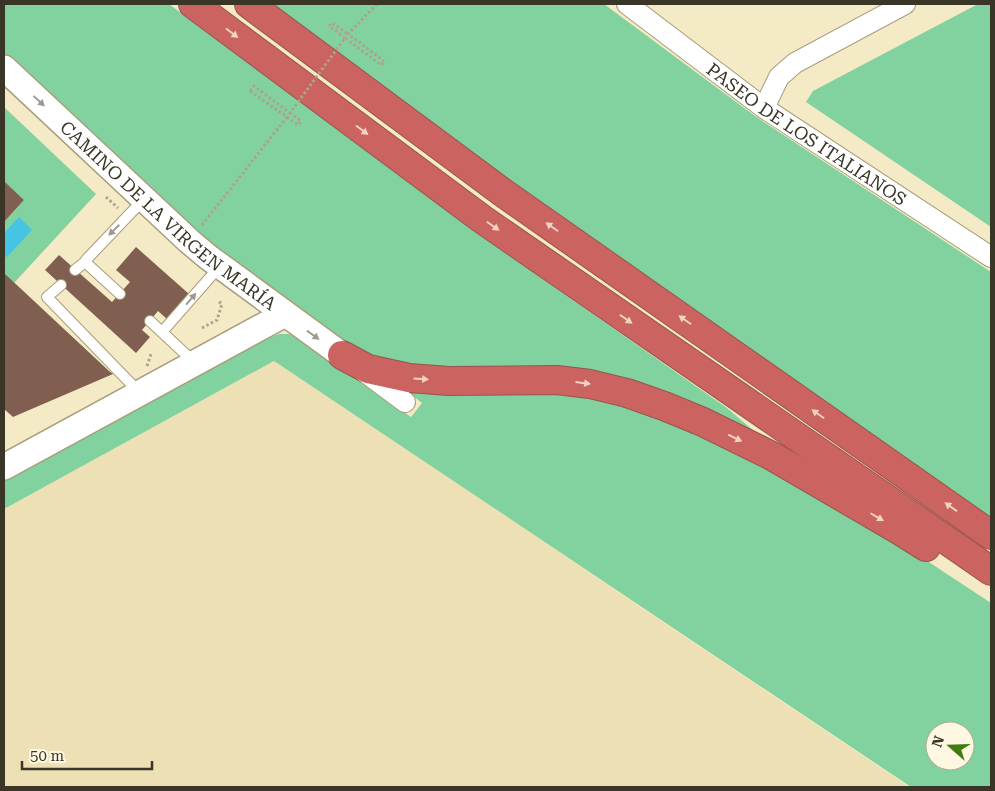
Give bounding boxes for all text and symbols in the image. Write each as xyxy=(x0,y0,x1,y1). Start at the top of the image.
one-way arrow xyxy=(225,28,239,38)
street label: PASEO DE LOS ITALIANOS xyxy=(703,58,911,209)
one-way arrow xyxy=(33,95,45,107)
street label: CAMINO DE LA VIRGEN MARÍA xyxy=(56,116,281,314)
one-way arrow xyxy=(355,125,369,135)
one-way arrow xyxy=(486,221,500,231)
one-way arrow xyxy=(545,222,559,232)
one-way arrow xyxy=(108,224,120,236)
one-way arrow xyxy=(186,293,197,306)
one-way arrow xyxy=(620,314,633,324)
one-way arrow xyxy=(678,315,692,325)
one-way arrow xyxy=(307,329,320,339)
one-way arrow xyxy=(413,375,429,383)
one-way arrow xyxy=(575,379,591,387)
one-way arrow xyxy=(811,409,825,419)
one-way arrow xyxy=(728,434,742,442)
one-way arrow xyxy=(944,502,958,512)
one-way arrow xyxy=(870,513,884,522)
north arrow xyxy=(925,721,975,771)
text: N xyxy=(928,734,947,749)
scale bar xyxy=(22,738,152,770)
text: 50 m xyxy=(30,747,65,765)

